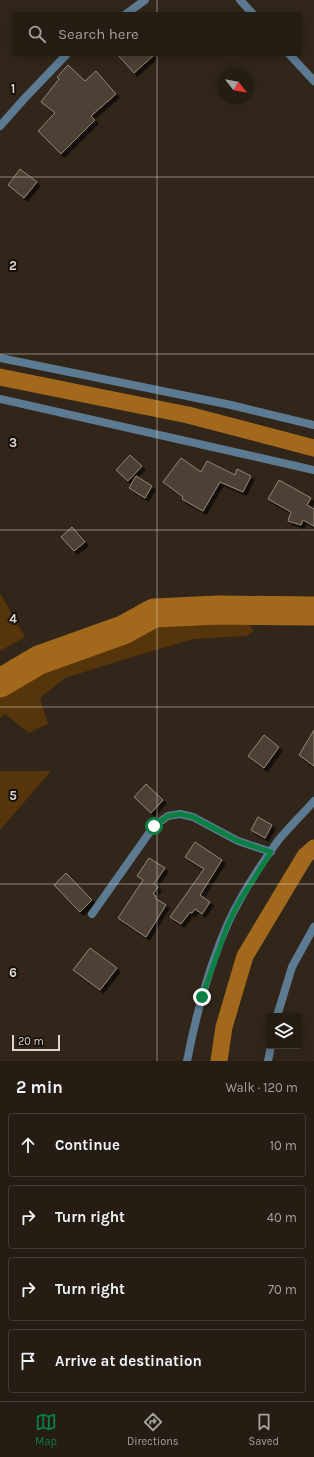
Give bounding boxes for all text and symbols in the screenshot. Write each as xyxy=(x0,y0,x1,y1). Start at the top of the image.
search box xyxy=(12,12,302,56)
icon: search xyxy=(26,23,48,45)
text: Search here xyxy=(58,25,139,43)
north arrow xyxy=(218,68,254,104)
text: 1 xyxy=(11,81,15,96)
text: 2 xyxy=(9,258,17,273)
text: 3 xyxy=(9,435,17,450)
text: 4 xyxy=(9,611,17,626)
text: 5 xyxy=(9,788,17,803)
route start xyxy=(145,817,163,835)
text: 6 xyxy=(9,965,17,980)
route end xyxy=(193,988,211,1006)
map controls xyxy=(266,1013,302,1049)
button: layers xyxy=(266,1013,302,1049)
scale bar xyxy=(12,1033,60,1052)
text: 20 m xyxy=(18,1035,44,1048)
text: 2 min xyxy=(16,1077,63,1097)
text: Walk · 120 m xyxy=(225,1080,298,1095)
icon: ahead xyxy=(17,1134,39,1156)
text: Continue xyxy=(55,1136,120,1154)
text: 10 m xyxy=(270,1138,297,1153)
icon: right xyxy=(17,1206,39,1228)
text: Turn right xyxy=(55,1208,125,1226)
text: 40 m xyxy=(267,1210,297,1225)
icon: right xyxy=(17,1278,39,1300)
text: Turn right xyxy=(55,1280,125,1298)
text: 70 m xyxy=(268,1282,297,1297)
icon: arrive xyxy=(17,1350,39,1372)
text: Arrive at destination xyxy=(55,1352,202,1370)
tab: Map xyxy=(35,1411,57,1448)
tab: Directions xyxy=(127,1411,179,1448)
tab: Saved xyxy=(249,1411,279,1448)

